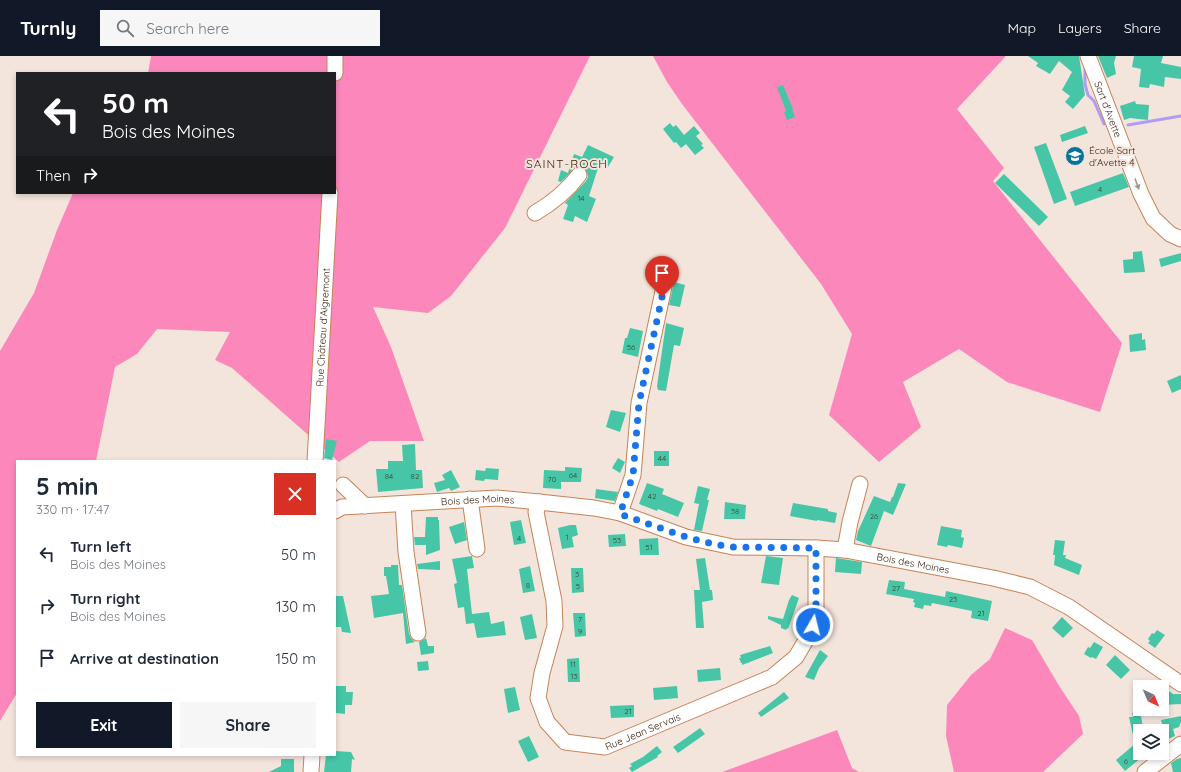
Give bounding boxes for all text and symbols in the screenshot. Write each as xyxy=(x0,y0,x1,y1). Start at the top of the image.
search box xyxy=(100,10,380,46)
text: Turnly xyxy=(20,16,76,40)
icon: search xyxy=(114,17,136,39)
text: Search here xyxy=(146,19,229,38)
text: Map xyxy=(1007,19,1036,37)
text: Layers xyxy=(1058,19,1102,37)
text: Share xyxy=(1124,19,1161,37)
street label: Sart d'Avette xyxy=(1092,79,1125,139)
text: 50 m xyxy=(102,85,169,120)
icon: left xyxy=(36,88,88,140)
text: Bois des Moines xyxy=(102,120,235,143)
place label: École Sart d'Avette 4 xyxy=(1089,144,1136,169)
school or university icon: École Sart d'Avette 4 xyxy=(1064,145,1086,167)
district label: SAINT-ROCH xyxy=(526,156,608,171)
icon: right xyxy=(79,164,101,186)
text: Then xyxy=(36,166,71,185)
one-way arrow xyxy=(1135,178,1141,190)
house number: 4 xyxy=(1098,184,1102,194)
house number: 14 xyxy=(577,193,585,203)
pin xyxy=(645,256,679,297)
icon: arrive xyxy=(651,262,673,284)
street label: Rue Château d'Aigremont xyxy=(313,267,332,387)
house number: 56 xyxy=(627,342,636,352)
house number: 44 xyxy=(658,453,666,463)
house number: 64 xyxy=(569,470,577,480)
text: 5 min xyxy=(36,471,99,501)
house number: 84 xyxy=(385,471,393,481)
house number: 82 xyxy=(411,471,420,481)
button: close xyxy=(274,473,316,515)
house number: 70 xyxy=(548,474,557,484)
street label: Bois des Moines xyxy=(440,491,515,508)
house number: 42 xyxy=(648,491,657,501)
text: 330 m · 17:47 xyxy=(36,501,109,517)
house number: 38 xyxy=(731,506,739,516)
house number: 26 xyxy=(870,511,879,521)
house number: 1 xyxy=(566,532,569,542)
house number: 4 xyxy=(517,533,521,543)
house number: 53 xyxy=(613,535,621,545)
text: Turn left xyxy=(70,537,132,556)
house number: 51 xyxy=(645,542,653,552)
icon: left xyxy=(36,543,58,565)
text: 50 m xyxy=(281,545,316,564)
street label: Bois des Moines xyxy=(876,550,951,576)
text: Bois des Moines xyxy=(70,556,166,572)
house number: 3 xyxy=(575,569,579,579)
house number: 8 xyxy=(526,580,530,590)
house number: 5 xyxy=(576,581,580,591)
house number: 27 xyxy=(892,583,900,593)
text: Turn right xyxy=(70,589,141,608)
house number: 23 xyxy=(949,594,957,604)
icon: right xyxy=(36,595,58,617)
text: 130 m xyxy=(276,597,316,616)
position arrow xyxy=(792,604,834,646)
text: Bois des Moines xyxy=(70,608,166,624)
house number: 21 xyxy=(977,608,985,618)
house number: 7 xyxy=(578,614,582,624)
house number: 9 xyxy=(578,626,583,636)
icon: arrive xyxy=(36,647,58,669)
text: Arrive at destination xyxy=(70,649,219,668)
text: 150 m xyxy=(276,649,316,668)
house number: 11 xyxy=(570,659,576,669)
house number: 13 xyxy=(570,671,578,681)
north arrow xyxy=(1133,680,1169,716)
map controls xyxy=(1133,680,1169,760)
button: Exit xyxy=(36,702,172,748)
button: Share xyxy=(180,702,316,748)
house number: 21 xyxy=(624,706,632,716)
street label: Rue Jean Servais xyxy=(603,710,683,753)
button: layers xyxy=(1133,724,1169,760)
house number: 6 xyxy=(1124,756,1129,766)

